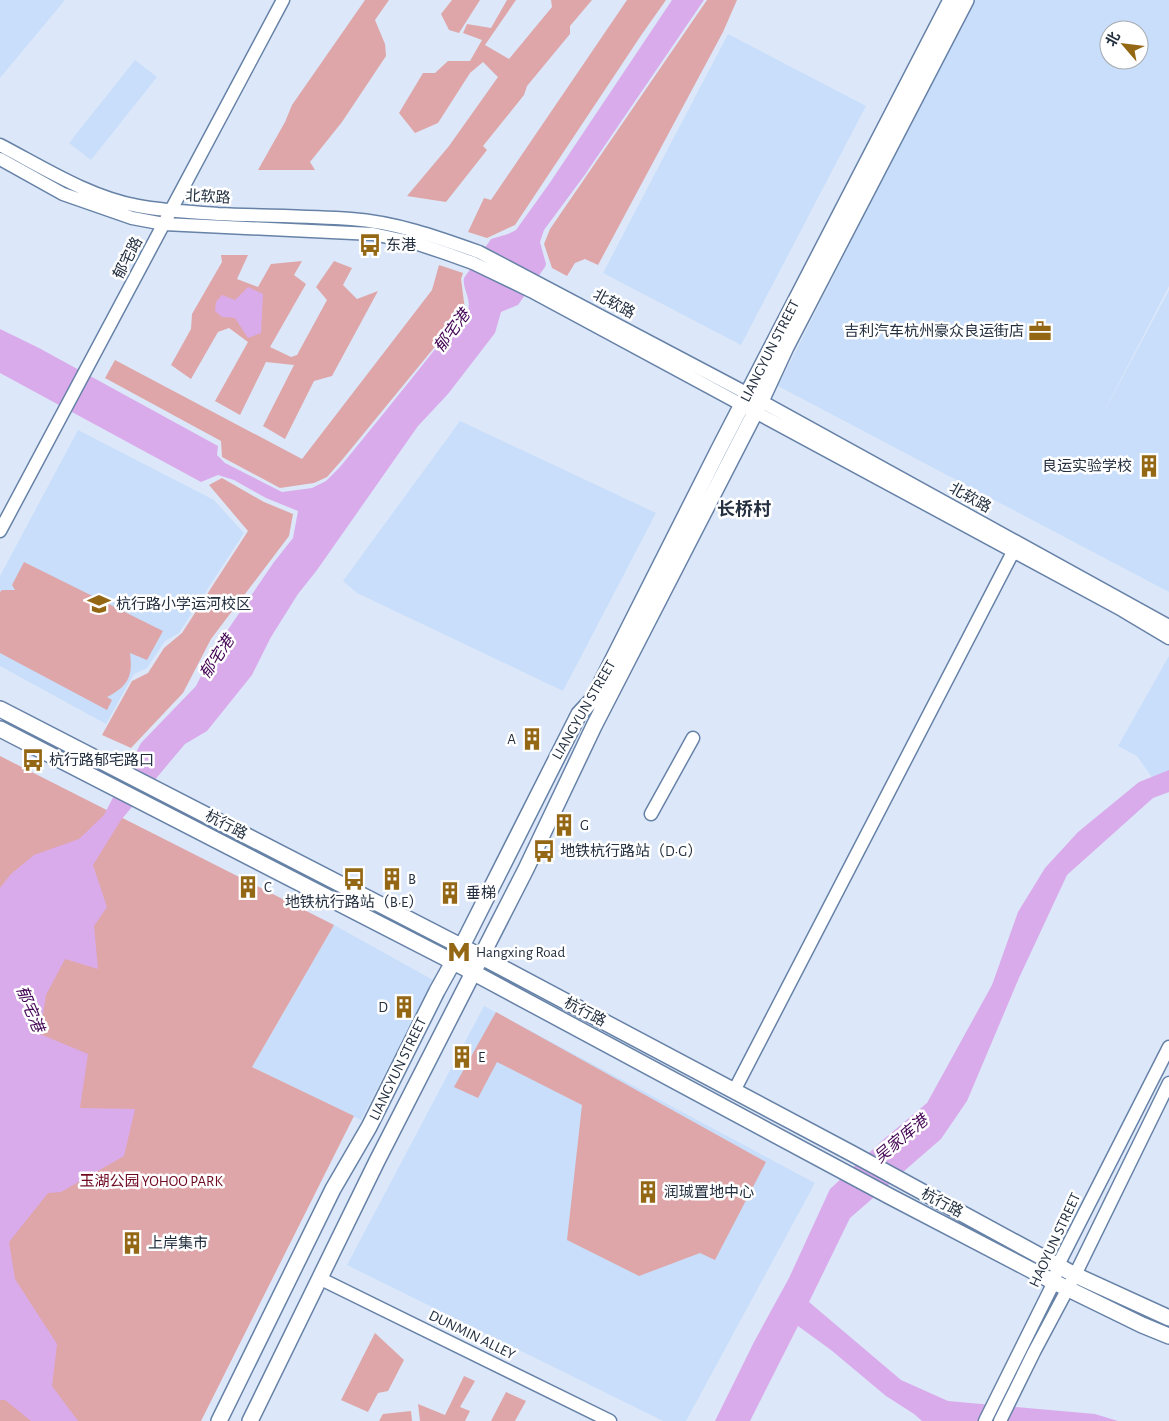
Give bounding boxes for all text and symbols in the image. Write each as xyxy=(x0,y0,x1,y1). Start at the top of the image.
north arrow xyxy=(1099,20,1149,70)
text: 北 xyxy=(1103,29,1123,49)
street label: 北软路 xyxy=(185,186,231,206)
bus stop icon: 东港 xyxy=(357,232,383,258)
street label: 郁宅路 xyxy=(110,234,145,281)
place label: 东港 xyxy=(386,237,416,253)
street label: 北软路 xyxy=(591,285,638,321)
street label: LIANGYUN STREET xyxy=(738,297,802,404)
water label: 郁宅港 xyxy=(430,305,474,355)
office icon: 吉利汽车杭州豪众良运街店 xyxy=(1027,318,1053,344)
place label: 吉利汽车杭州豪众良运街店 xyxy=(844,322,1024,339)
building icon: 良运实验学校 xyxy=(1136,453,1162,479)
place label: 良运实验学校 xyxy=(1042,457,1132,474)
street label: 北软路 xyxy=(947,479,994,515)
district label: 长桥村 xyxy=(717,499,771,519)
school or university icon: 杭行路小学运河校区 xyxy=(86,591,112,617)
place label: 杭行路小学运河校区 xyxy=(116,595,251,612)
water label: 郁宅港 xyxy=(196,630,238,681)
street label: LIANGYUN STREET xyxy=(549,657,619,762)
building icon: A xyxy=(519,726,545,752)
place label: A xyxy=(507,732,516,747)
bus stop icon: 杭行路郁宅路口 xyxy=(20,747,46,773)
place label: 杭行路郁宅路口 xyxy=(49,751,154,768)
street label: 杭行路 xyxy=(203,806,250,842)
building icon: G xyxy=(551,812,577,838)
place label: G xyxy=(580,818,589,833)
bus stop icon: 地铁杭行路站（D·G） xyxy=(531,838,557,864)
place label: 地铁杭行路站（D·G） xyxy=(560,842,702,859)
bus stop icon: 地铁杭行路站（B·E） xyxy=(341,866,367,892)
building icon: B xyxy=(379,866,405,892)
place label: B xyxy=(408,872,416,887)
building icon: C xyxy=(235,874,261,900)
place label: C xyxy=(264,880,272,895)
building icon: 垂梯 xyxy=(437,880,463,906)
place label: 垂梯 xyxy=(466,885,496,901)
place label: 地铁杭行路站（B·E） xyxy=(285,893,423,910)
metro station icon: Hangxing Road xyxy=(446,939,472,965)
place label: Hangxing Road xyxy=(476,945,566,960)
water label: 郁宅港 xyxy=(14,983,48,1036)
street label: 杭行路 xyxy=(562,993,609,1029)
building icon: D xyxy=(391,994,417,1020)
place label: D xyxy=(378,1000,388,1015)
street label: LIANGYUN STREET xyxy=(367,1015,430,1123)
building icon: E xyxy=(449,1044,475,1070)
place label: E xyxy=(478,1050,485,1065)
water label: 吴家库港 xyxy=(871,1110,932,1166)
park label: 玉湖公园 YOHOO PARK xyxy=(79,1173,223,1189)
building icon: 润珹置地中心 xyxy=(635,1179,661,1205)
place label: 润珹置地中心 xyxy=(664,1184,754,1200)
street label: 杭行路 xyxy=(919,1184,966,1220)
street label: HAOYUN STREET xyxy=(1027,1190,1084,1289)
building icon: 上岸集市 xyxy=(119,1230,145,1256)
place label: 上岸集市 xyxy=(148,1235,208,1251)
street label: DUNMIN ALLEY xyxy=(426,1308,518,1362)

